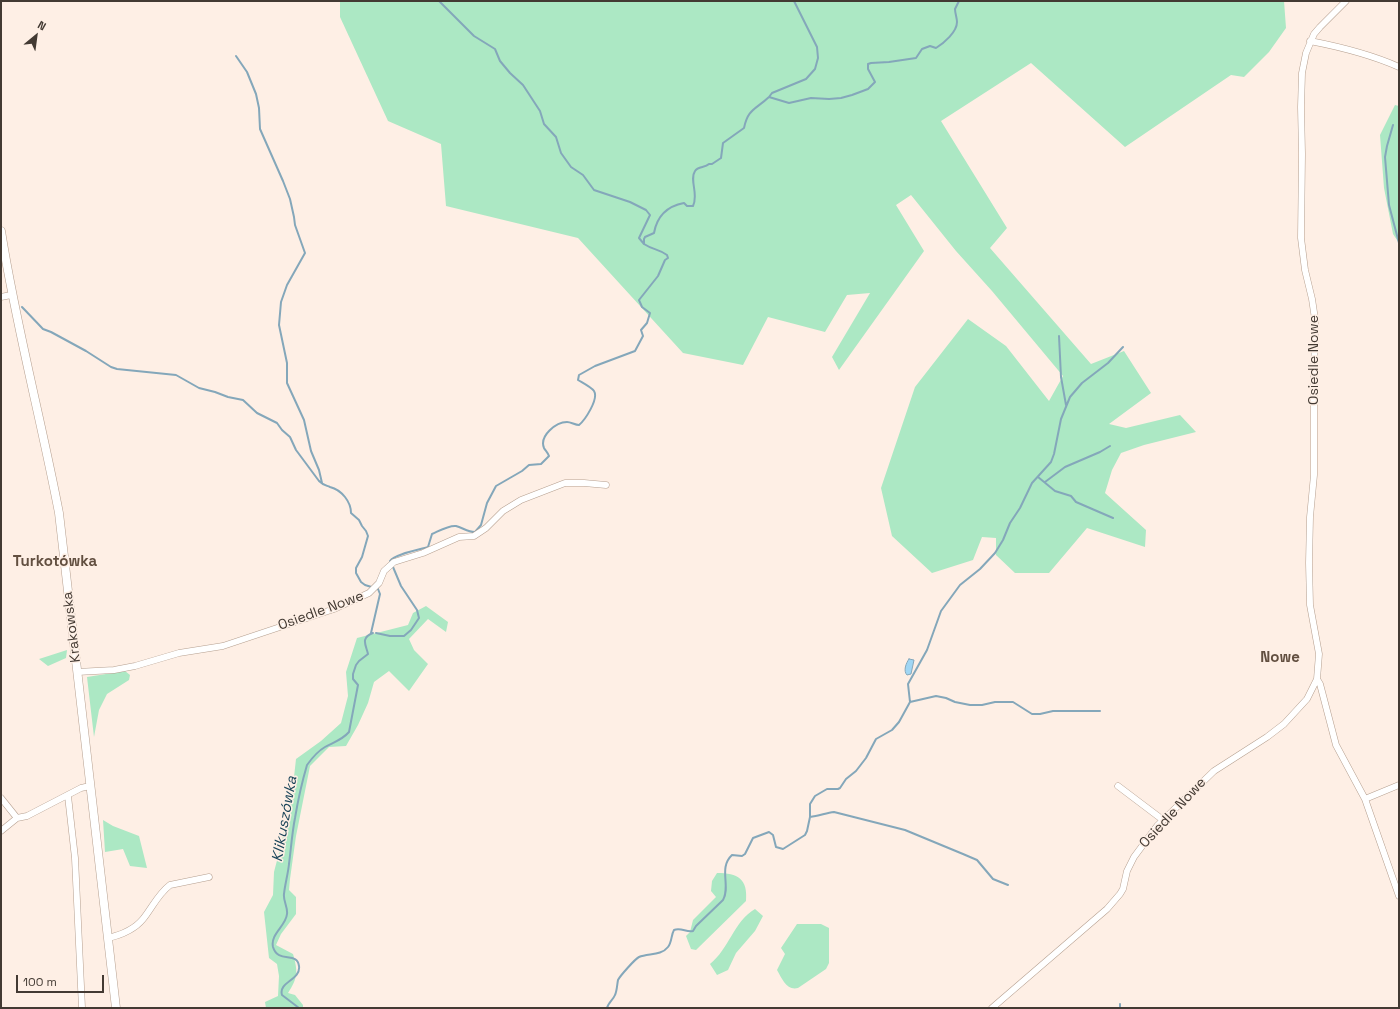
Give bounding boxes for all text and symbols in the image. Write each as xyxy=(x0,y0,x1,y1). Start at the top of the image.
north arrow xyxy=(16,16,56,56)
text: N xyxy=(35,18,48,33)
street label: Osiedle Nowe xyxy=(1306,315,1322,405)
district label: Turkotówka xyxy=(13,553,97,571)
street label: Osiedle Nowe xyxy=(276,588,366,634)
street label: Krakowska xyxy=(59,591,85,663)
district label: Nowe xyxy=(1260,649,1300,667)
street label: Osiedle Nowe xyxy=(1136,774,1210,852)
water label: Klikuszówka xyxy=(269,775,301,863)
scale bar xyxy=(18,967,106,993)
text: 100 m xyxy=(23,974,57,990)

